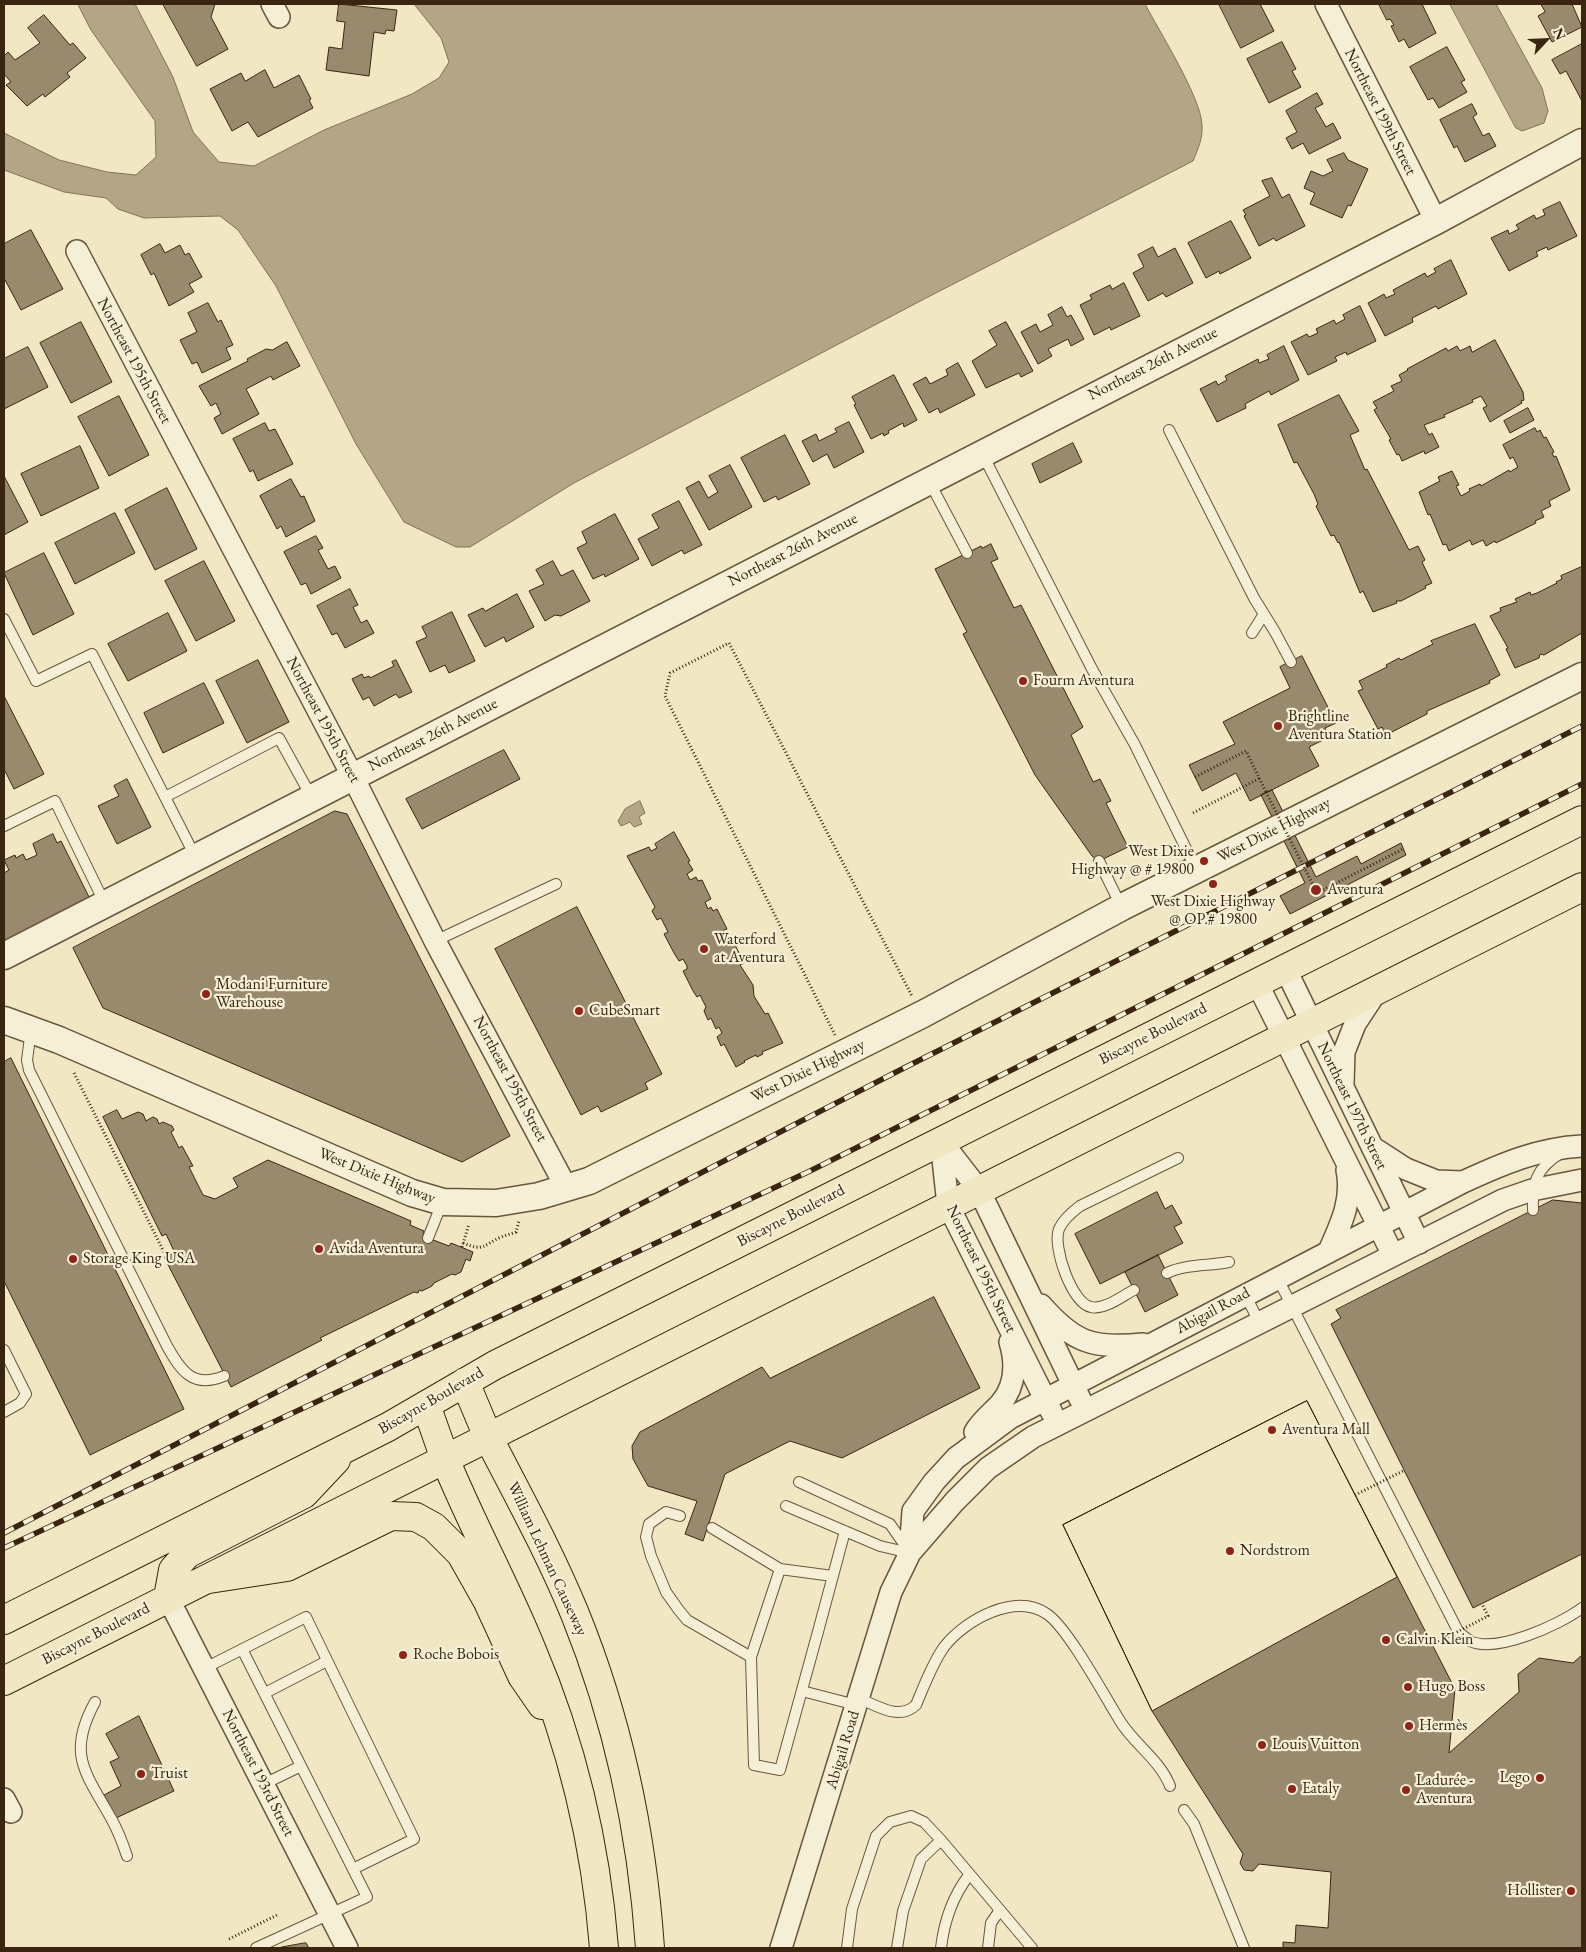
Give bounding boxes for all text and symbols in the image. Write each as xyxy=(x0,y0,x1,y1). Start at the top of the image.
north arrow xyxy=(1521,15,1571,65)
text: N xyxy=(1549,25,1570,43)
street label: Northeast 199th Street xyxy=(1340,45,1420,179)
street label: Northeast 195th Street xyxy=(93,295,175,427)
street label: Northeast 26th Avenue xyxy=(1085,323,1221,405)
street label: Northeast 26th Avenue xyxy=(725,509,861,591)
street label: Northeast 195th Street xyxy=(282,654,364,786)
place label: Fourm Aventura xyxy=(1033,671,1134,691)
marker: Fourm Aventura xyxy=(1017,675,1029,687)
street label: Northeast 26th Avenue xyxy=(365,694,501,776)
place label: Brightline Aventura Station xyxy=(1288,707,1392,745)
marker: Brightline Aventura Station xyxy=(1272,720,1284,732)
street label: West Dixie Highway xyxy=(1214,793,1334,867)
place label: West Dixie Highway @ # 19800 xyxy=(1071,842,1194,880)
marker: West Dixie Highway @ # 19800 xyxy=(1198,855,1210,867)
marker: West Dixie Highway @ OP.# 19800 xyxy=(1207,878,1219,890)
place label: Aventura xyxy=(1327,880,1383,900)
marker: Aventura xyxy=(1309,883,1323,897)
place label: West Dixie Highway @ OP.# 19800 xyxy=(1151,892,1275,930)
place label: Waterford at Aventura xyxy=(714,930,785,968)
marker: Waterford at Aventura xyxy=(698,943,710,955)
place label: Modani Furniture Warehouse xyxy=(216,975,327,1013)
marker: Modani Furniture Warehouse xyxy=(200,988,212,1000)
street label: Biscayne Boulevard xyxy=(1096,999,1210,1069)
place label: CubeSmart xyxy=(589,1001,660,1021)
marker: CubeSmart xyxy=(573,1005,585,1017)
street label: Northeast 195th Street xyxy=(469,1013,551,1145)
street label: West Dixie Highway xyxy=(748,1035,868,1107)
street label: Northeast 197th Street xyxy=(1313,1039,1391,1173)
street label: West Dixie Highway xyxy=(316,1144,438,1208)
street label: Biscayne Boulevard xyxy=(734,1181,848,1251)
street label: Northeast 195th Street xyxy=(942,1202,1020,1336)
place label: Avida Aventura xyxy=(329,1239,424,1259)
marker: Avida Aventura xyxy=(313,1243,325,1255)
place label: Storage King USA xyxy=(83,1249,195,1269)
marker: Storage King USA xyxy=(67,1253,79,1265)
street label: Abigail Road xyxy=(1173,1284,1253,1338)
street label: Biscayne Boulevard xyxy=(375,1363,487,1439)
place label: Aventura Mall xyxy=(1282,1420,1370,1440)
marker: Aventura Mall xyxy=(1266,1424,1278,1436)
street label: William Lehman Causeway xyxy=(503,1479,591,1639)
place label: Nordstrom xyxy=(1240,1541,1310,1561)
marker: Nordstrom xyxy=(1224,1545,1236,1557)
street label: Biscayne Boulevard xyxy=(39,1599,153,1669)
place label: Calvin Klein xyxy=(1396,1630,1474,1650)
marker: Calvin Klein xyxy=(1380,1634,1392,1646)
place label: Roche Bobois xyxy=(413,1645,499,1665)
marker: Roche Bobois xyxy=(397,1649,409,1661)
place label: Hugo Boss xyxy=(1418,1677,1485,1697)
marker: Hugo Boss xyxy=(1402,1681,1414,1693)
street label: Northeast 193rd Street xyxy=(218,1706,298,1840)
street label: Abigail Road xyxy=(822,1708,864,1792)
place label: Hermès xyxy=(1419,1716,1467,1736)
marker: Hermès xyxy=(1403,1720,1415,1732)
place label: Louis Vuitton xyxy=(1272,1735,1360,1755)
marker: Louis Vuitton xyxy=(1256,1739,1268,1751)
place label: Truist xyxy=(151,1764,188,1784)
marker: Truist xyxy=(135,1768,147,1780)
place label: Lego xyxy=(1500,1768,1530,1788)
place label: Ladurée - Aventura xyxy=(1416,1771,1474,1809)
marker: Lego xyxy=(1534,1772,1546,1784)
place label: Eataly xyxy=(1302,1779,1339,1799)
marker: Eataly xyxy=(1286,1783,1298,1795)
marker: Ladurée - Aventura xyxy=(1400,1784,1412,1796)
place label: Hollister xyxy=(1507,1881,1561,1901)
marker: Hollister xyxy=(1565,1885,1577,1897)

